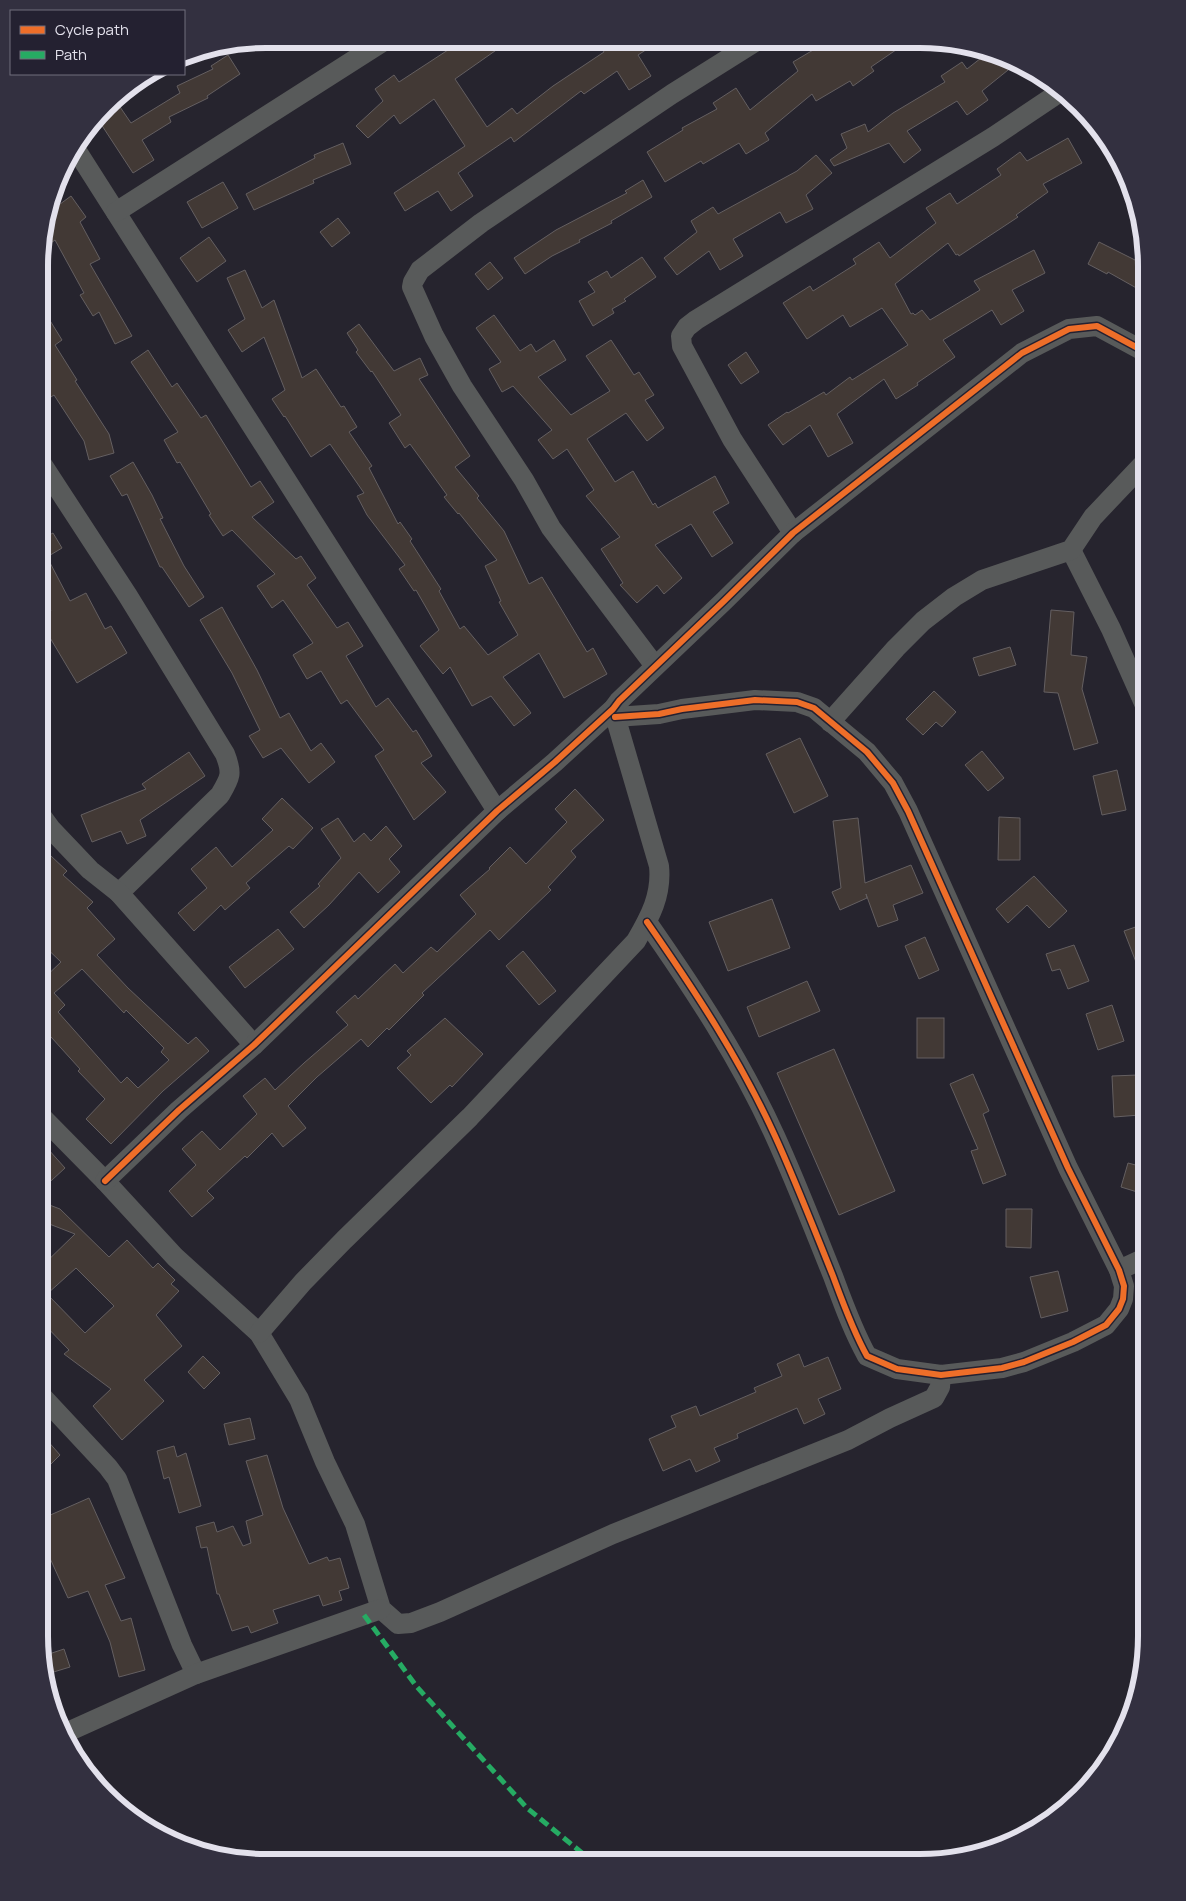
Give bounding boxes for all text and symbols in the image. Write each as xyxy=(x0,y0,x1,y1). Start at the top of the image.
legend xyxy=(10,10,185,75)
text: Cycle path xyxy=(55,19,129,40)
text: Path xyxy=(55,44,87,65)

